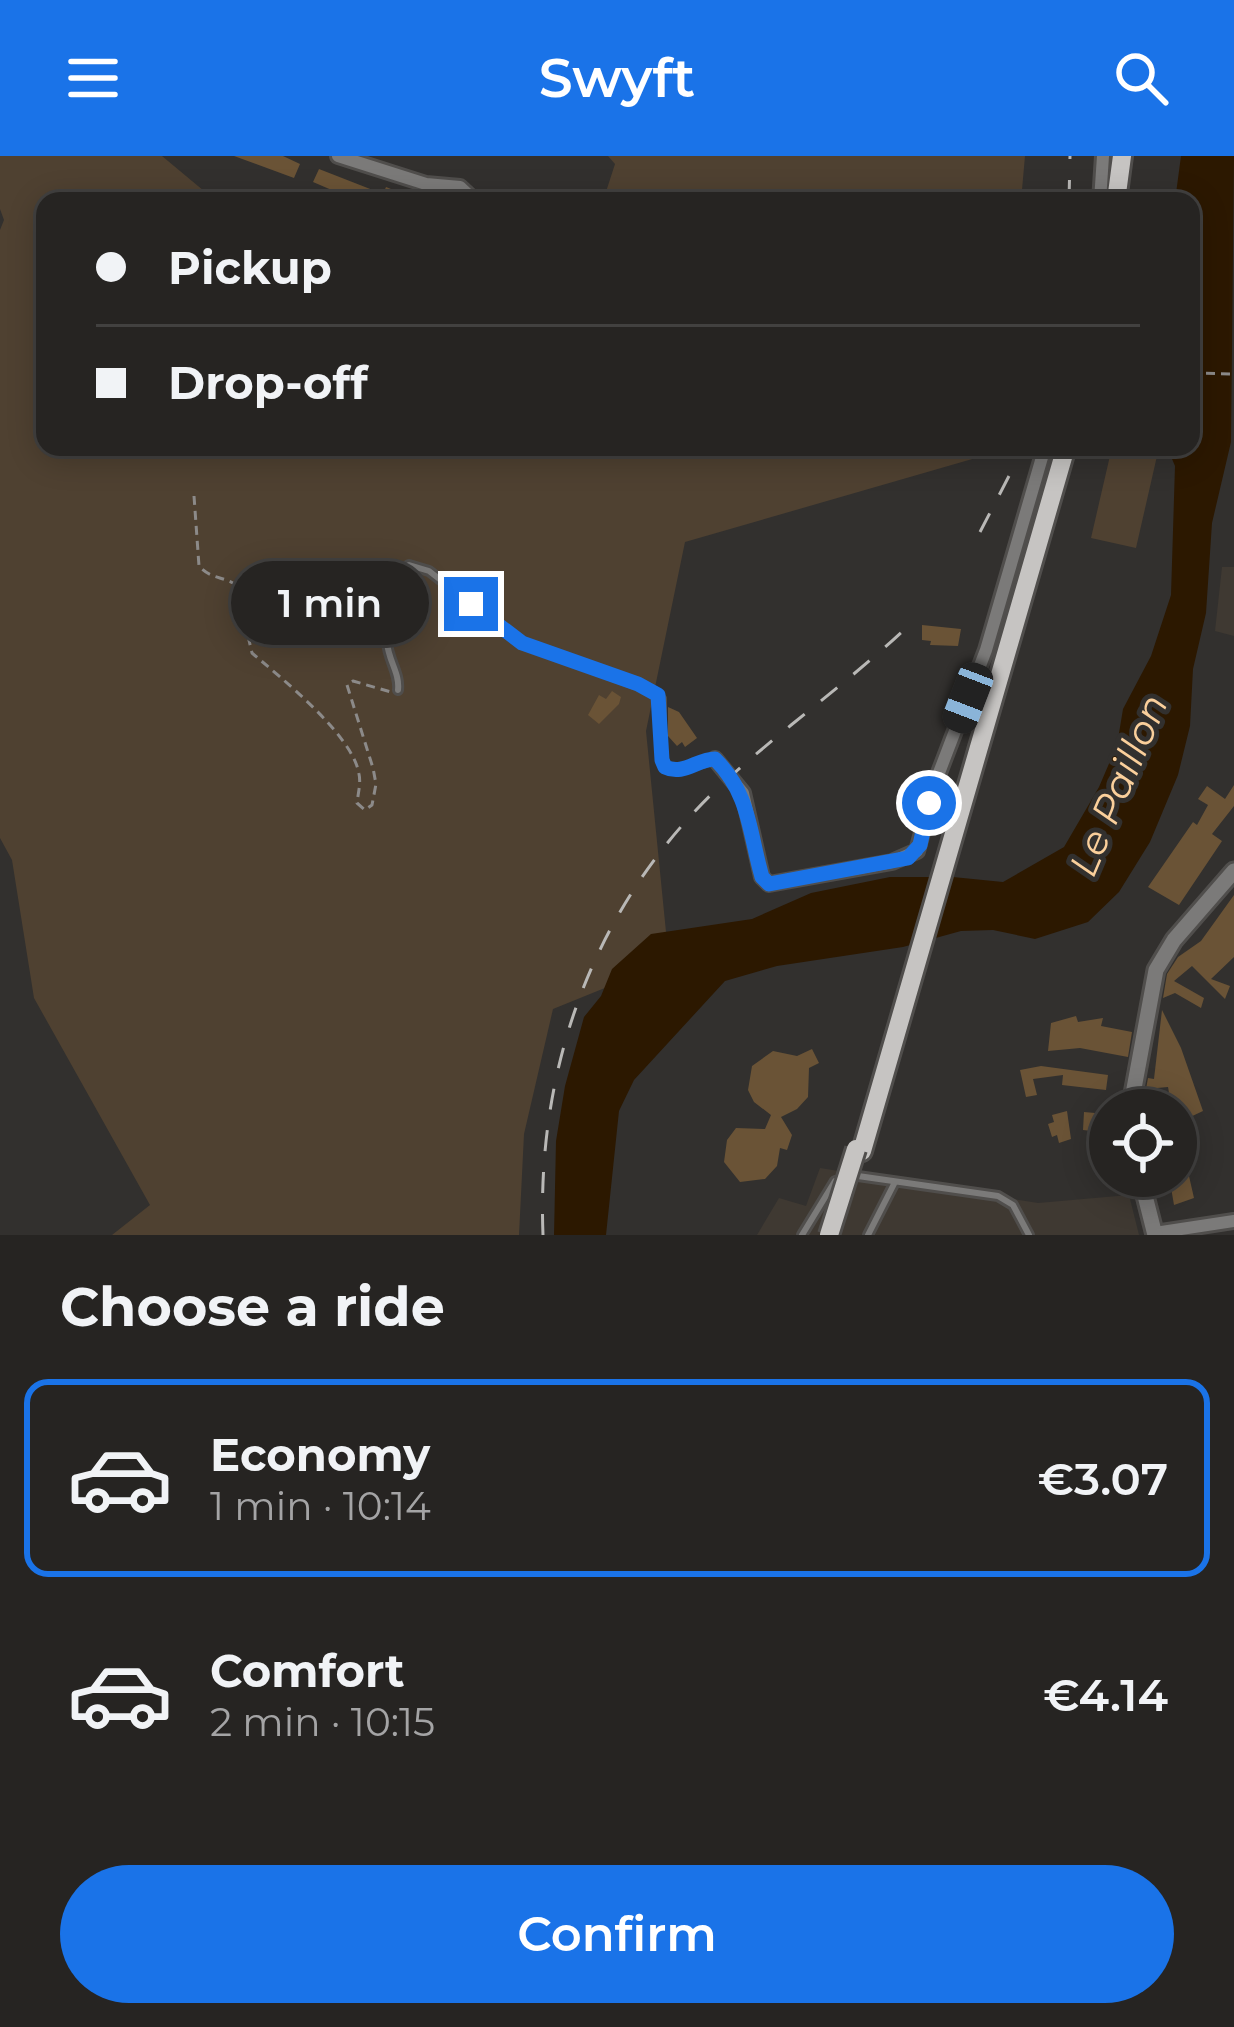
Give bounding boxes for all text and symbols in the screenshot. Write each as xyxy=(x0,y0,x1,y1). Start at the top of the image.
icon: menu xyxy=(60,45,126,111)
text: Swyft xyxy=(539,45,695,111)
icon: search xyxy=(1108,45,1174,111)
text: Pickup xyxy=(168,240,332,295)
text: Drop-off xyxy=(168,355,368,410)
callout: 1 min xyxy=(231,562,429,646)
route end xyxy=(444,577,498,631)
text: 1 min xyxy=(278,579,382,627)
car xyxy=(938,658,998,738)
water label: Le Paillon xyxy=(1058,687,1178,883)
route start xyxy=(902,776,956,830)
map controls xyxy=(1089,1089,1197,1197)
button: locate xyxy=(1089,1089,1197,1197)
text: Choose a ride xyxy=(60,1274,445,1340)
icon: car xyxy=(66,1424,174,1532)
text: Economy xyxy=(210,1427,430,1482)
text: €3.07 xyxy=(1038,1451,1168,1506)
text: 1 min · 10:14 xyxy=(210,1482,431,1530)
icon: car xyxy=(66,1640,174,1748)
text: Comfort xyxy=(210,1643,405,1698)
text: €4.14 xyxy=(1043,1667,1168,1722)
text: 2 min · 10:15 xyxy=(210,1698,435,1746)
button: Confirm xyxy=(60,1865,1174,2003)

